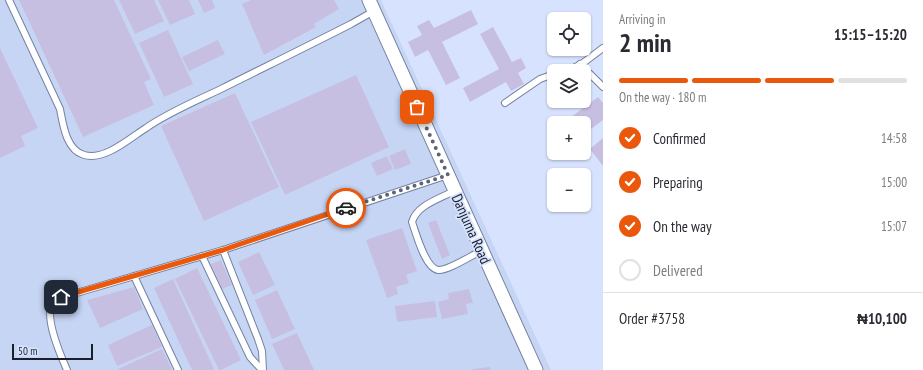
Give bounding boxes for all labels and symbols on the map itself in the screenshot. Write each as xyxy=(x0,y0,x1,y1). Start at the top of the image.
pin xyxy=(400,90,434,124)
courier xyxy=(326,188,366,228)
street label: Danjuma Road xyxy=(448,191,495,267)
pin xyxy=(44,280,78,314)
scale bar xyxy=(12,342,93,361)

